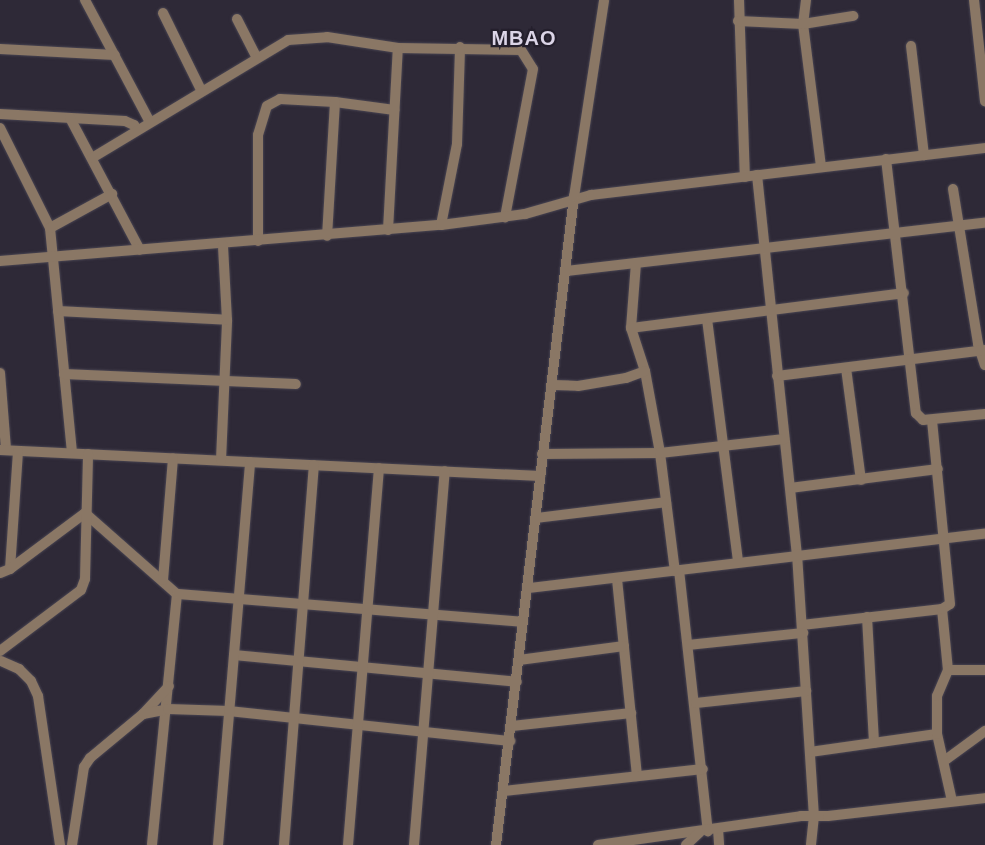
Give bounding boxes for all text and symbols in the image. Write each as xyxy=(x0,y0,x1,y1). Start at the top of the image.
district label: MBAO xyxy=(491,26,557,50)

